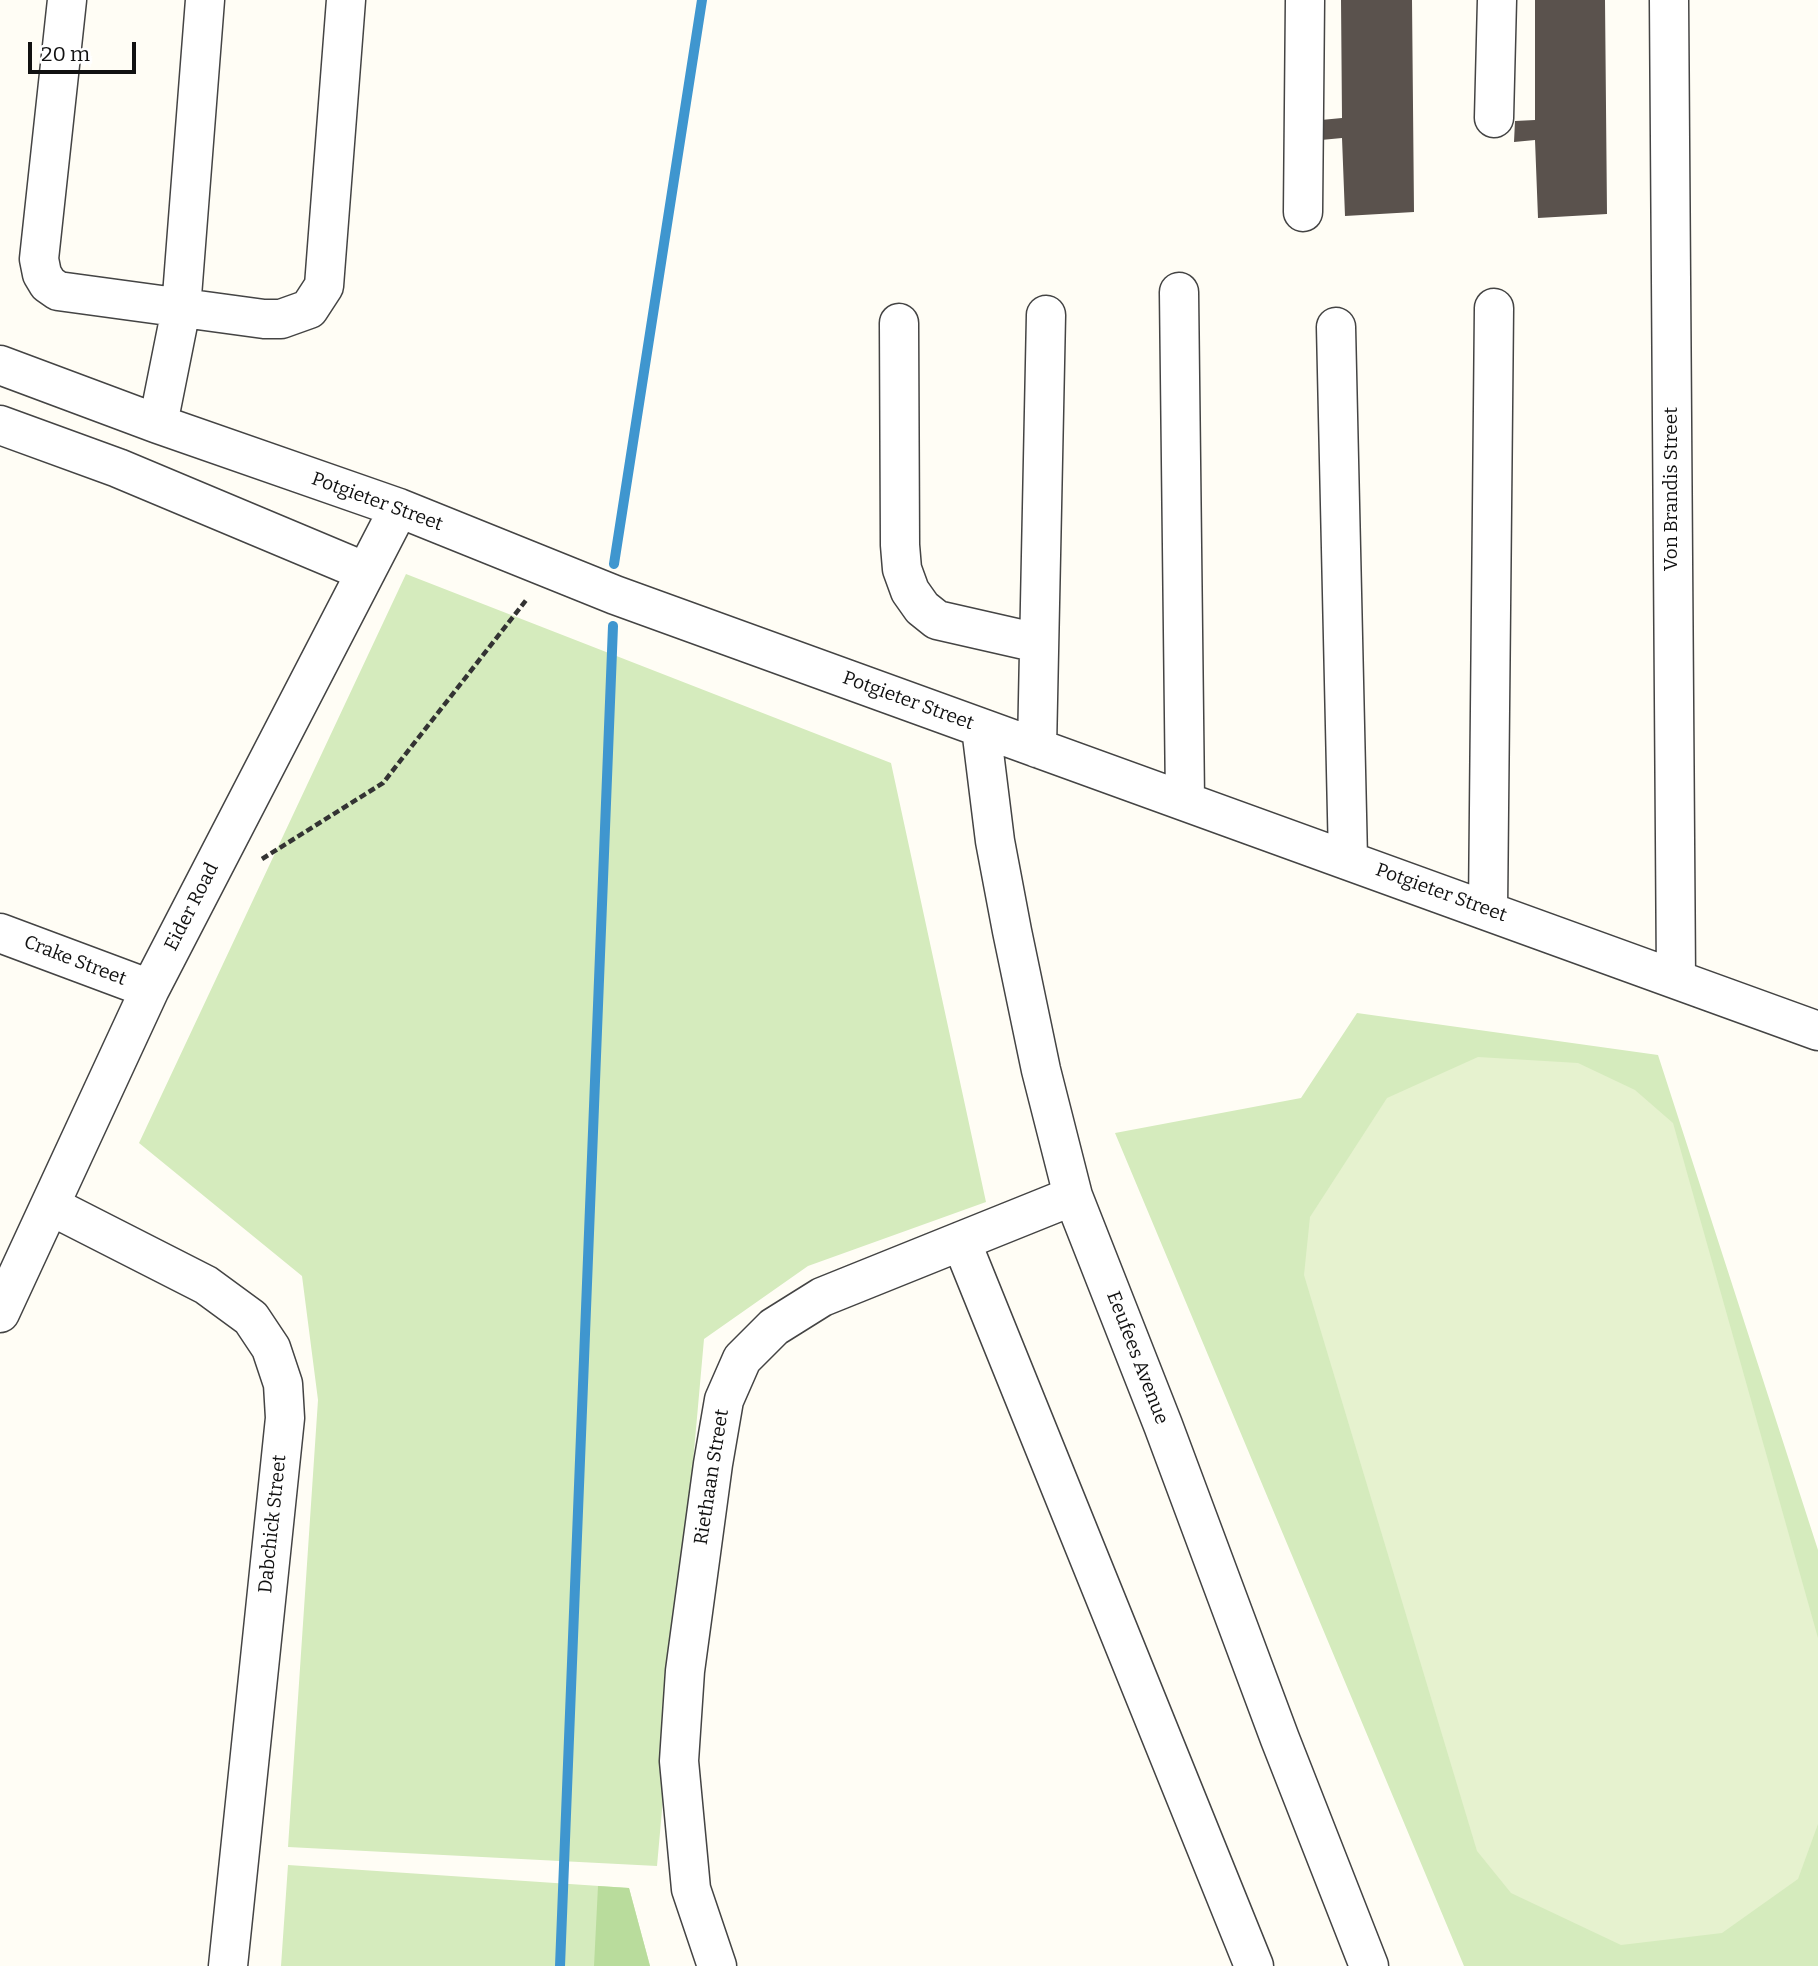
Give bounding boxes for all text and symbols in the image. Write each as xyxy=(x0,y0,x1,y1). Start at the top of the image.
scale bar xyxy=(32,28,140,72)
text: 20 m xyxy=(41,41,90,67)
street label: Von Brandis Street xyxy=(1661,407,1683,571)
street label: Potgieter Street xyxy=(308,468,446,536)
street label: Potgieter Street xyxy=(839,667,977,735)
street label: Eider Road xyxy=(160,859,224,955)
street label: Potgieter Street xyxy=(1372,859,1510,927)
street label: Crake Street xyxy=(21,931,129,991)
street label: Eeufees Avenue xyxy=(1101,1288,1173,1428)
street label: Riethaan Street xyxy=(690,1408,734,1546)
street label: Dabchick Street xyxy=(254,1454,292,1594)

